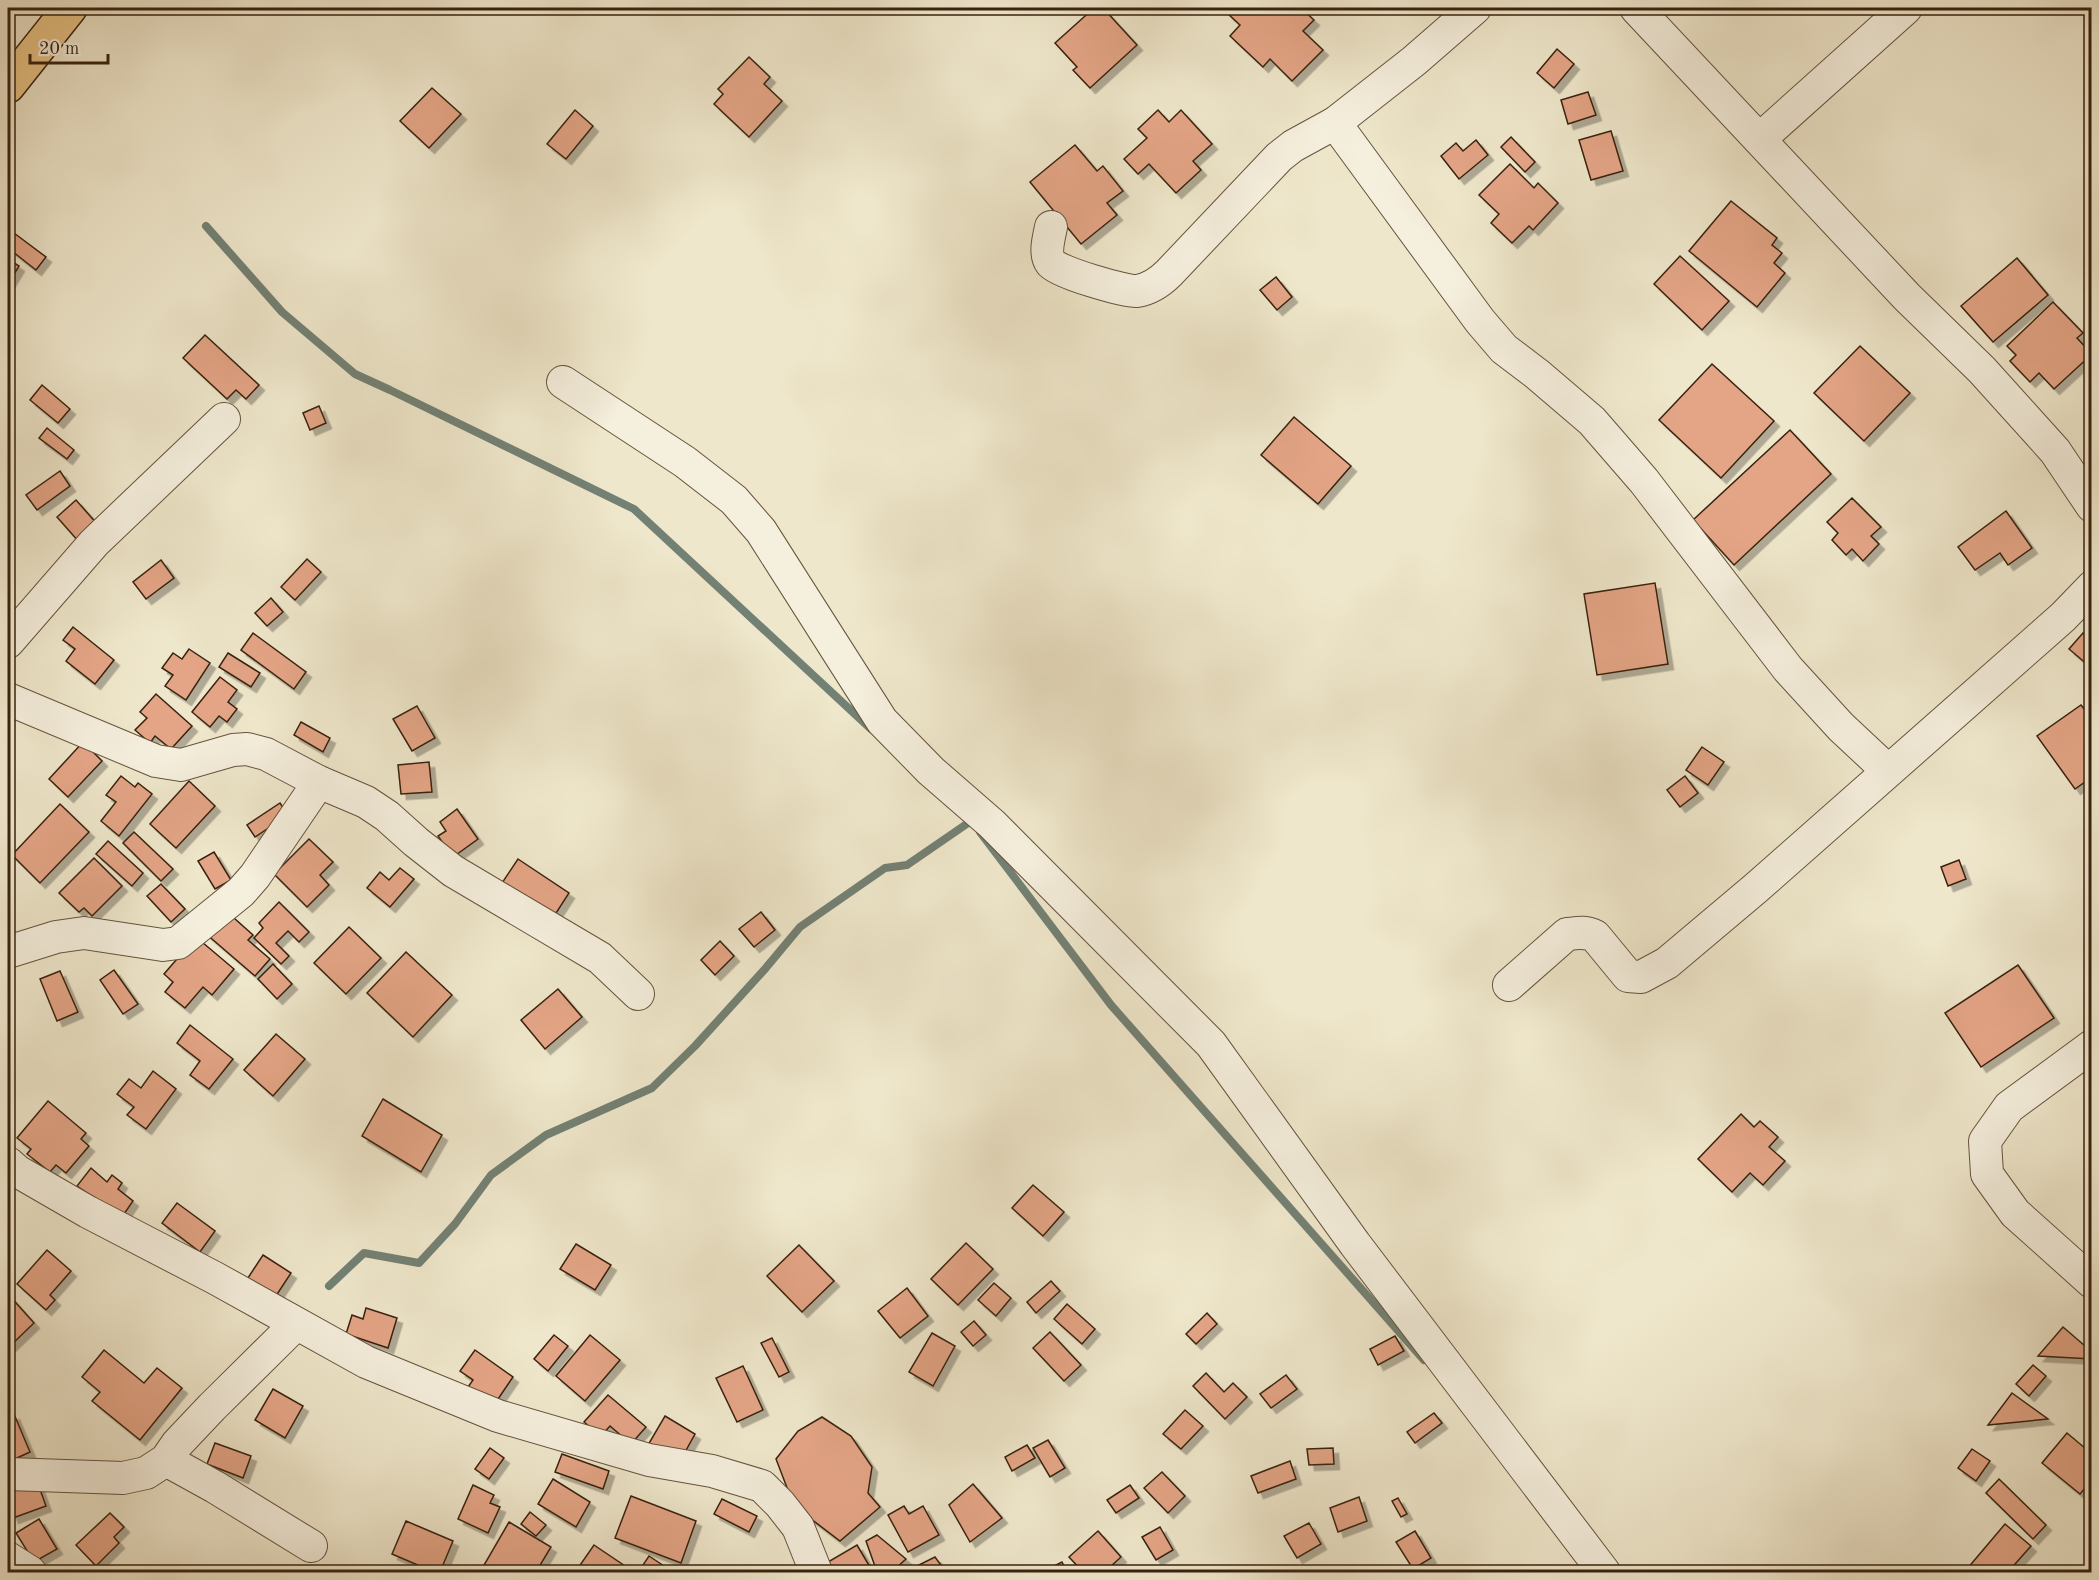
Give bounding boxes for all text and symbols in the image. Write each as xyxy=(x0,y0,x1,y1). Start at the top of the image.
scale bar xyxy=(30,27,108,65)
text: 20 m xyxy=(39,40,79,58)

